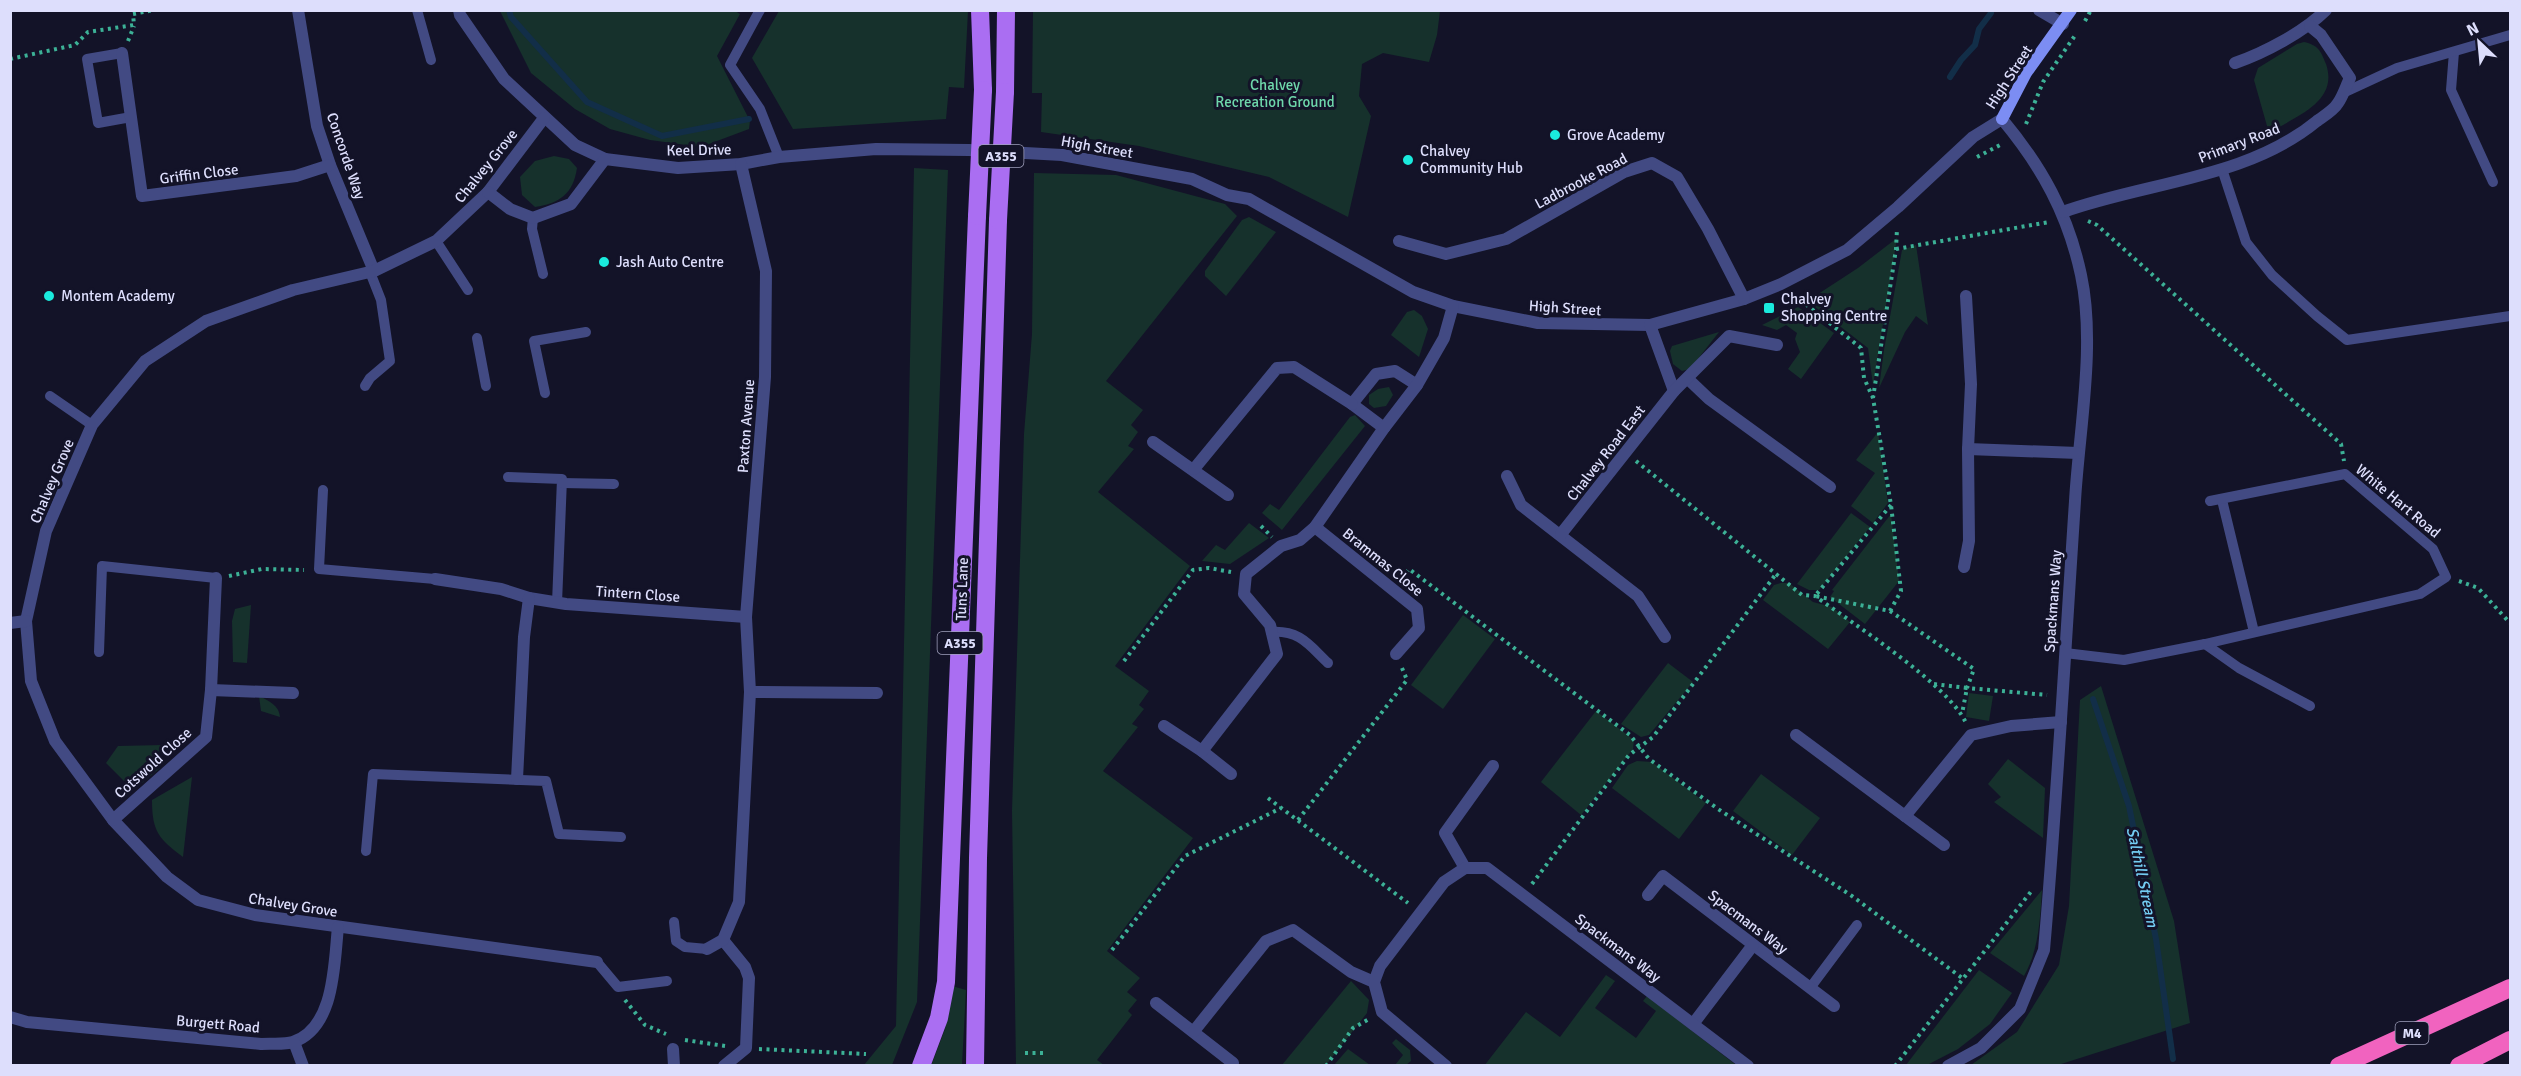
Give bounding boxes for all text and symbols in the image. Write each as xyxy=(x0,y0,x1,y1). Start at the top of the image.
north arrow xyxy=(2449,12,2509,72)
text: N xyxy=(2463,18,2482,41)
street label: High Street xyxy=(1982,42,2036,112)
park label: Chalvey Recreation Ground xyxy=(1215,76,1335,111)
street label: Concorde Way xyxy=(323,110,369,202)
street label: Primary Road xyxy=(2196,119,2282,167)
street label: Chalvey Grove xyxy=(451,125,521,207)
place label: Grove Academy xyxy=(1567,126,1665,144)
marker: Grove Academy xyxy=(1548,128,1562,142)
street label: High Street xyxy=(1060,132,1134,162)
street label: Keel Drive xyxy=(666,140,732,160)
place label: Chalvey Community Hub xyxy=(1420,142,1523,177)
road number: A355 xyxy=(978,145,1024,167)
street label: Ladbrooke Road xyxy=(1532,149,1630,213)
marker: Chalvey Community Hub xyxy=(1401,153,1415,167)
street label: Griffin Close xyxy=(159,160,239,188)
place label: Jash Auto Centre xyxy=(616,253,724,271)
marker: Jash Auto Centre xyxy=(597,255,611,269)
place label: Montem Academy xyxy=(61,287,175,305)
marker: Montem Academy xyxy=(42,289,56,303)
place label: Chalvey Shopping Centre xyxy=(1781,290,1887,325)
street label: High Street xyxy=(1528,296,1602,320)
marker: Chalvey Shopping Centre xyxy=(1762,301,1776,315)
street label: Paxton Avenue xyxy=(734,378,758,474)
street label: Chalvey Road East xyxy=(1563,402,1649,504)
street label: Chalvey Grove xyxy=(26,436,78,526)
street label: White Hart Road xyxy=(2352,460,2444,542)
street label: Brammas Close xyxy=(1339,524,1427,600)
street label: Spackmans Way xyxy=(2040,549,2066,653)
street label: Tuns Lane xyxy=(952,557,972,621)
street label: Tintern Close xyxy=(595,582,681,606)
road number: A355 xyxy=(938,632,982,654)
street label: Cotswold Close xyxy=(111,724,195,802)
water label: Salthill Stream xyxy=(2122,825,2163,930)
street label: Spacmans Way xyxy=(1705,886,1791,958)
street label: Chalvey Grove xyxy=(247,889,339,921)
street label: Spackmans Way xyxy=(1572,910,1664,986)
street label: Burgett Road xyxy=(175,1011,261,1037)
road number: M4 xyxy=(2396,1022,2428,1044)

